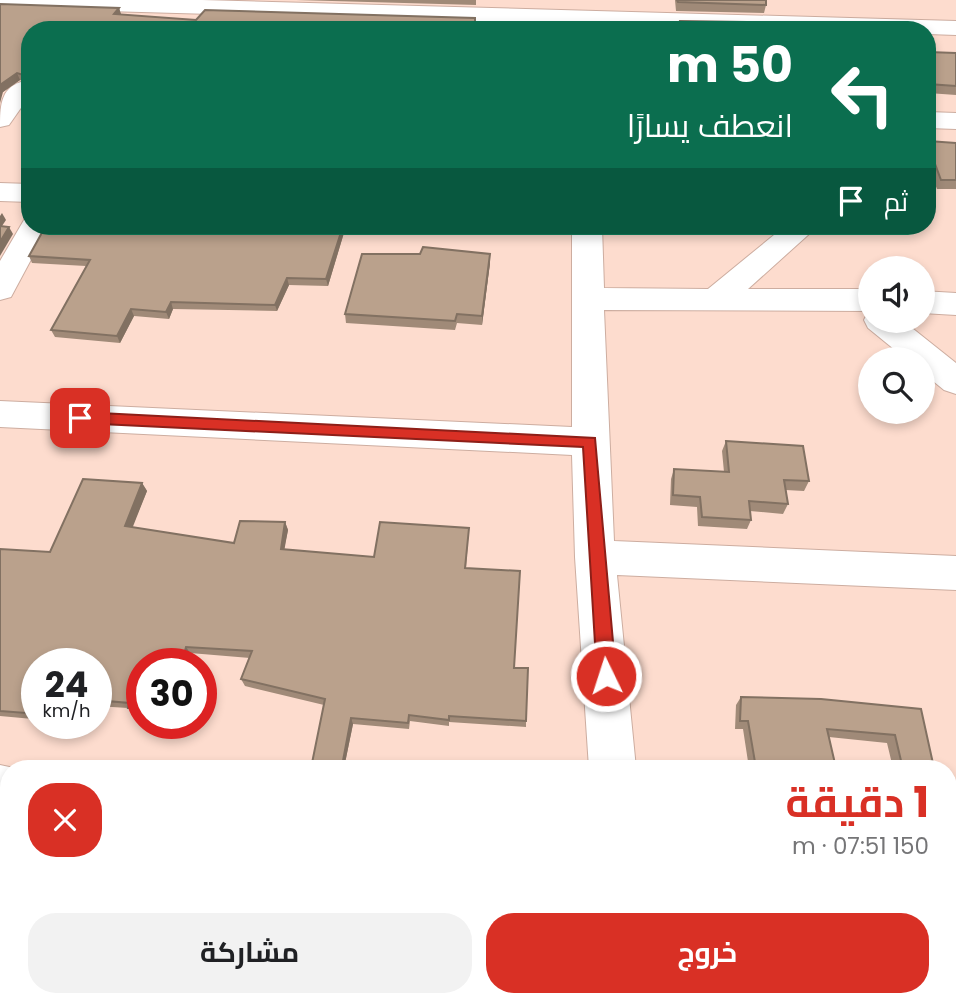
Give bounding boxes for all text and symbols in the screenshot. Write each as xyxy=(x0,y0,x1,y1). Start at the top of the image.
text: 50 m xyxy=(667,31,793,99)
icon: left xyxy=(817,49,908,140)
text: انعطف يسارًا xyxy=(627,103,793,148)
icon: arrive xyxy=(832,182,870,220)
text: ثم xyxy=(884,184,908,220)
map controls xyxy=(858,256,935,424)
button: sound xyxy=(858,256,935,333)
button: search xyxy=(858,347,935,424)
pin xyxy=(50,388,110,448)
icon: arrive xyxy=(61,399,99,437)
position arrow xyxy=(569,639,643,713)
speed limit sign: 30 xyxy=(126,648,217,739)
text: 24 xyxy=(45,660,88,709)
text: km/h xyxy=(43,698,90,723)
text: 1 دقيقة xyxy=(786,773,929,832)
button: close xyxy=(28,783,102,857)
text: 150 m · 07:51 xyxy=(792,830,929,862)
button: مشاركة xyxy=(28,913,472,993)
button: خروج xyxy=(486,913,929,993)

